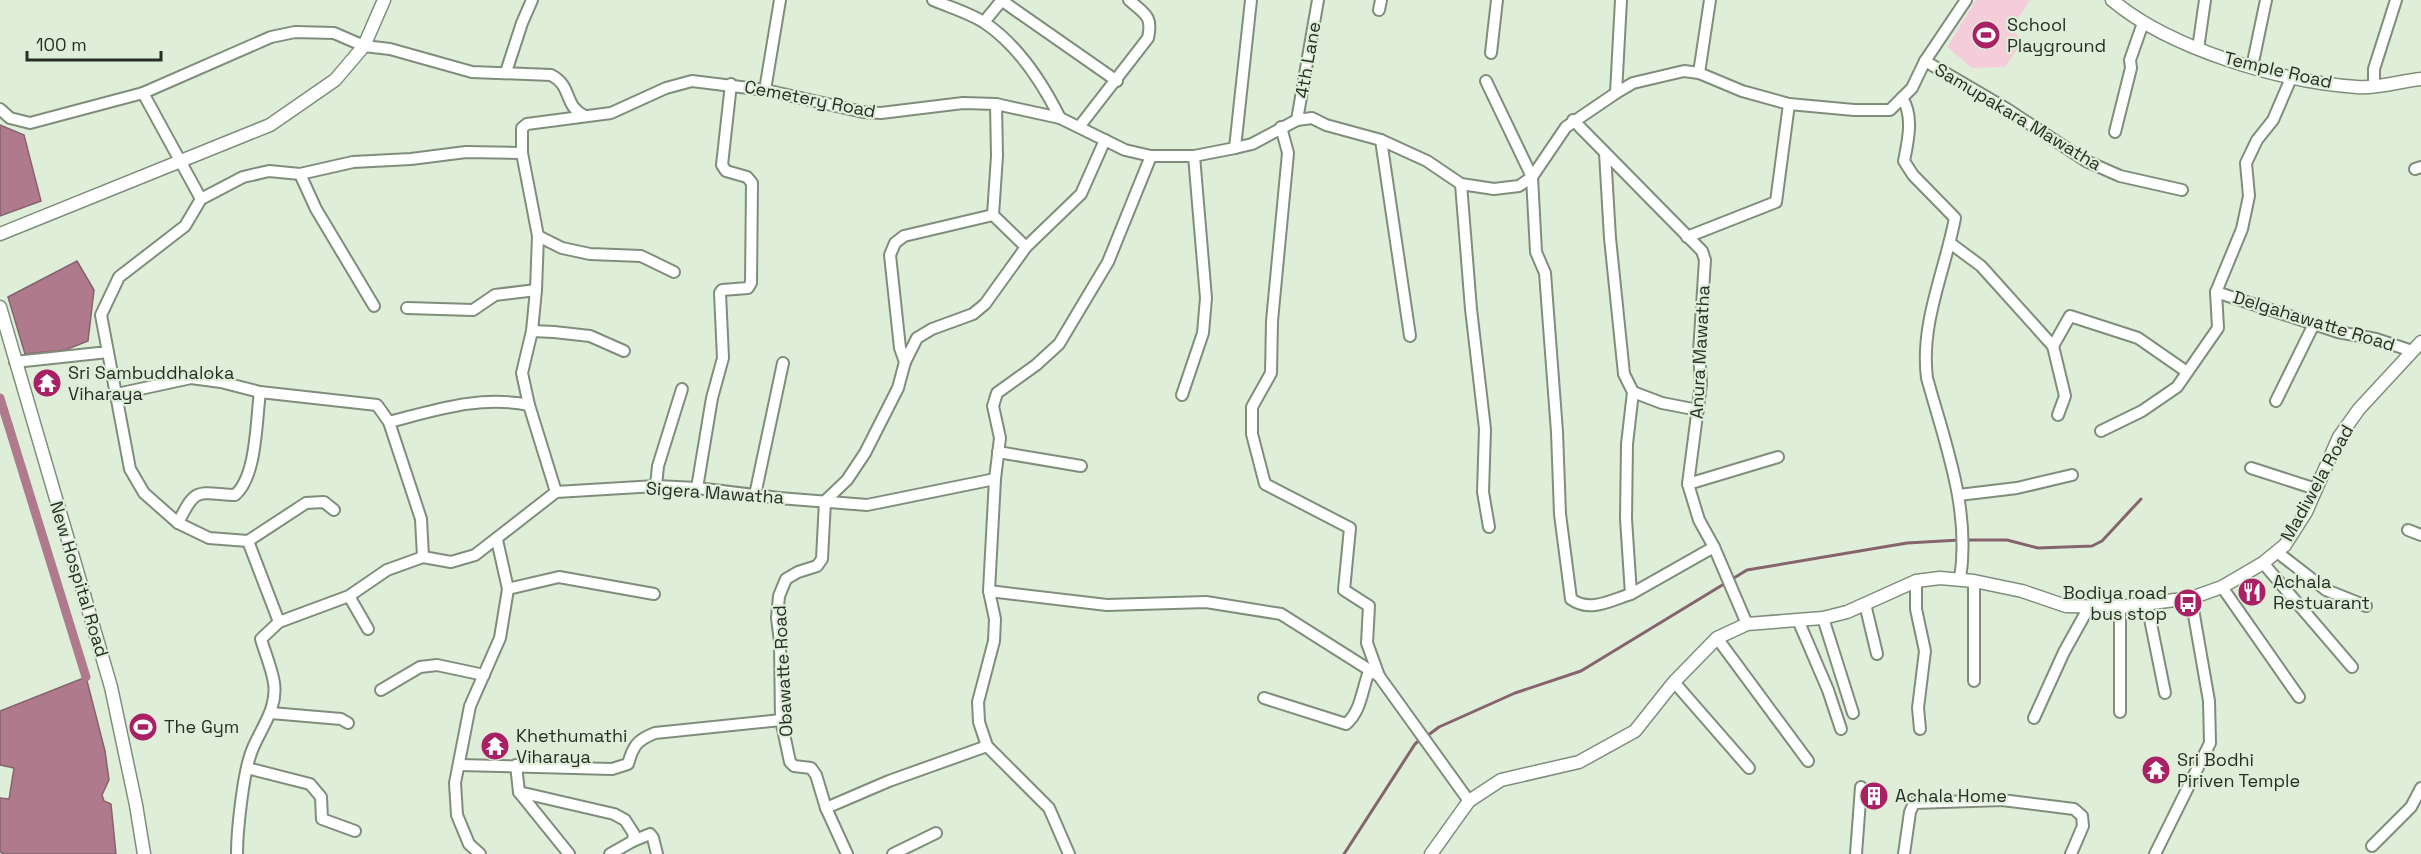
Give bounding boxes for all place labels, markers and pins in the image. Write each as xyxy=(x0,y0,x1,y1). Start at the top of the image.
place label: School Playground xyxy=(2007,13,2106,57)
sports icon: School Playground xyxy=(1970,19,2002,51)
place label: Sri Sambuddhaloka Viharaya xyxy=(68,361,234,405)
temple icon: Sri Sambuddhaloka Viharaya xyxy=(31,367,63,399)
place label: Achala Restuarant xyxy=(2273,570,2370,614)
restaurant icon: Achala Restuarant xyxy=(2236,576,2268,608)
place label: Bodiya road bus stop xyxy=(2063,581,2167,625)
bus stop icon: Bodiya road bus stop xyxy=(2172,587,2204,619)
sports icon: The Gym xyxy=(127,711,159,743)
place label: The Gym xyxy=(164,715,239,738)
place label: Khethumathi Viharaya xyxy=(516,724,628,768)
temple icon: Khethumathi Viharaya xyxy=(479,730,511,762)
place label: Sri Bodhi Piriven Temple xyxy=(2177,748,2300,792)
temple icon: Sri Bodhi Piriven Temple xyxy=(2140,754,2172,786)
building icon: Achala Home xyxy=(1858,780,1890,812)
place label: Achala Home xyxy=(1895,784,2007,807)

